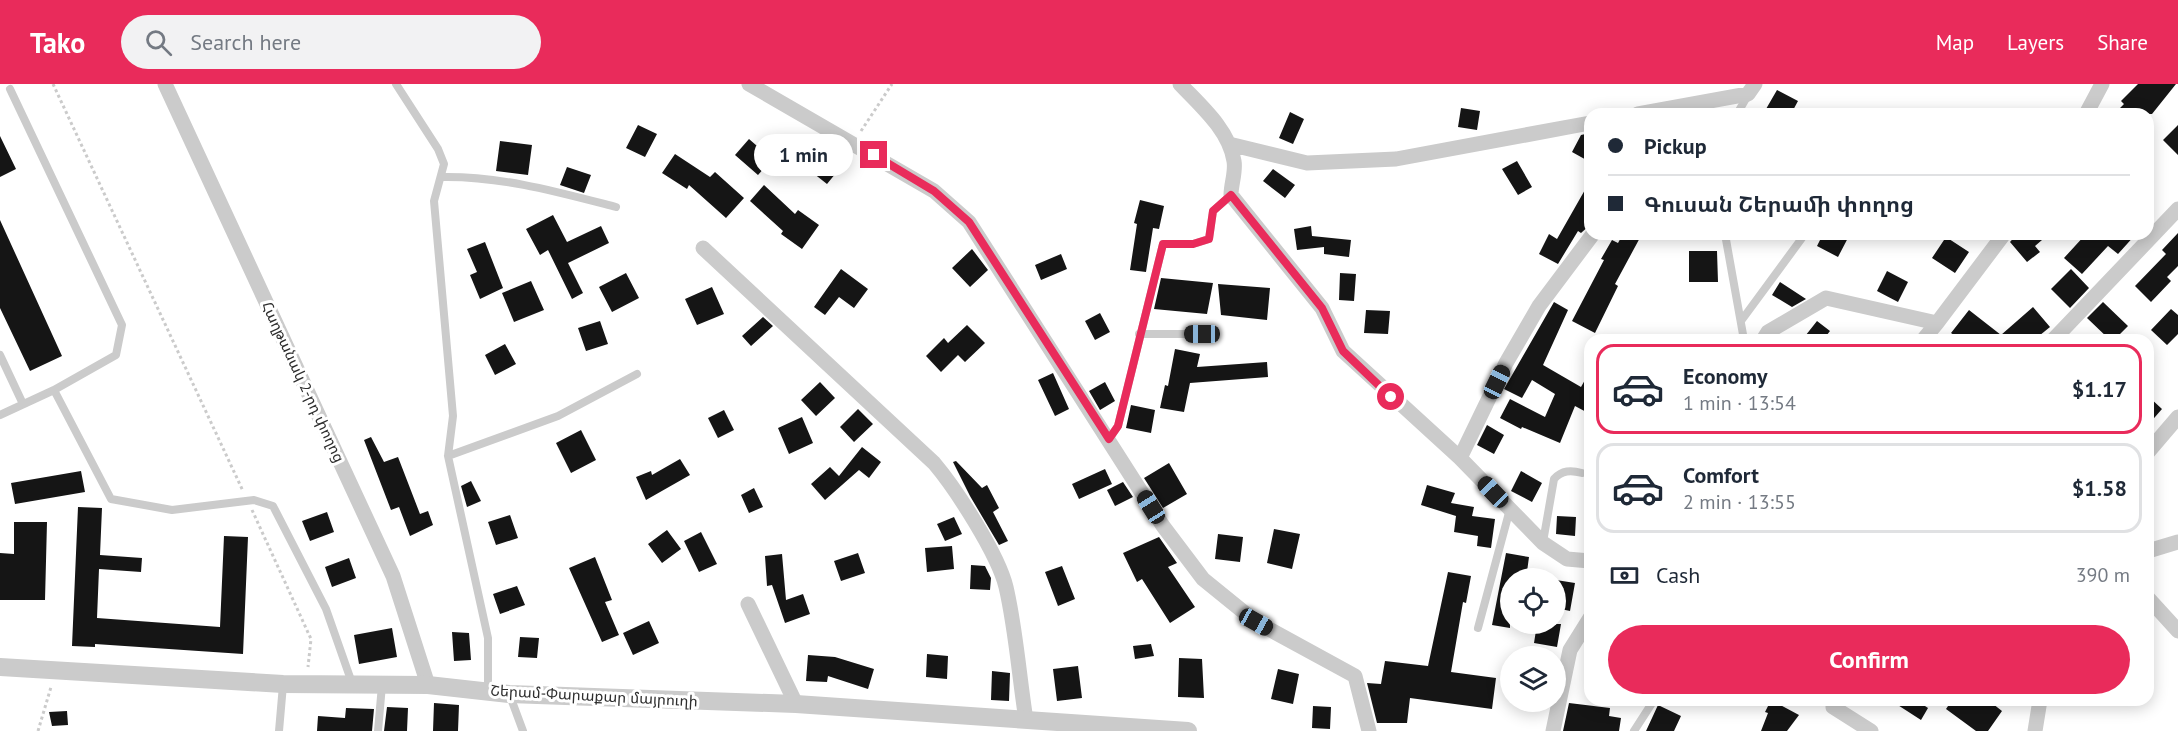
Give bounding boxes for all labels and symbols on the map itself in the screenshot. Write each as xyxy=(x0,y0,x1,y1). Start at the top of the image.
callout: 1 min xyxy=(754,134,853,176)
route end xyxy=(860,141,887,168)
street label: Հաղթանակ 2-րդ փողոց xyxy=(258,298,349,465)
car xyxy=(1184,325,1220,343)
car xyxy=(1481,362,1513,402)
route start xyxy=(1377,383,1404,410)
car xyxy=(1474,473,1512,511)
car xyxy=(1134,487,1168,527)
car xyxy=(1236,605,1276,639)
street label: Շերամ-Փարաքար մայրուղի xyxy=(490,681,698,710)

